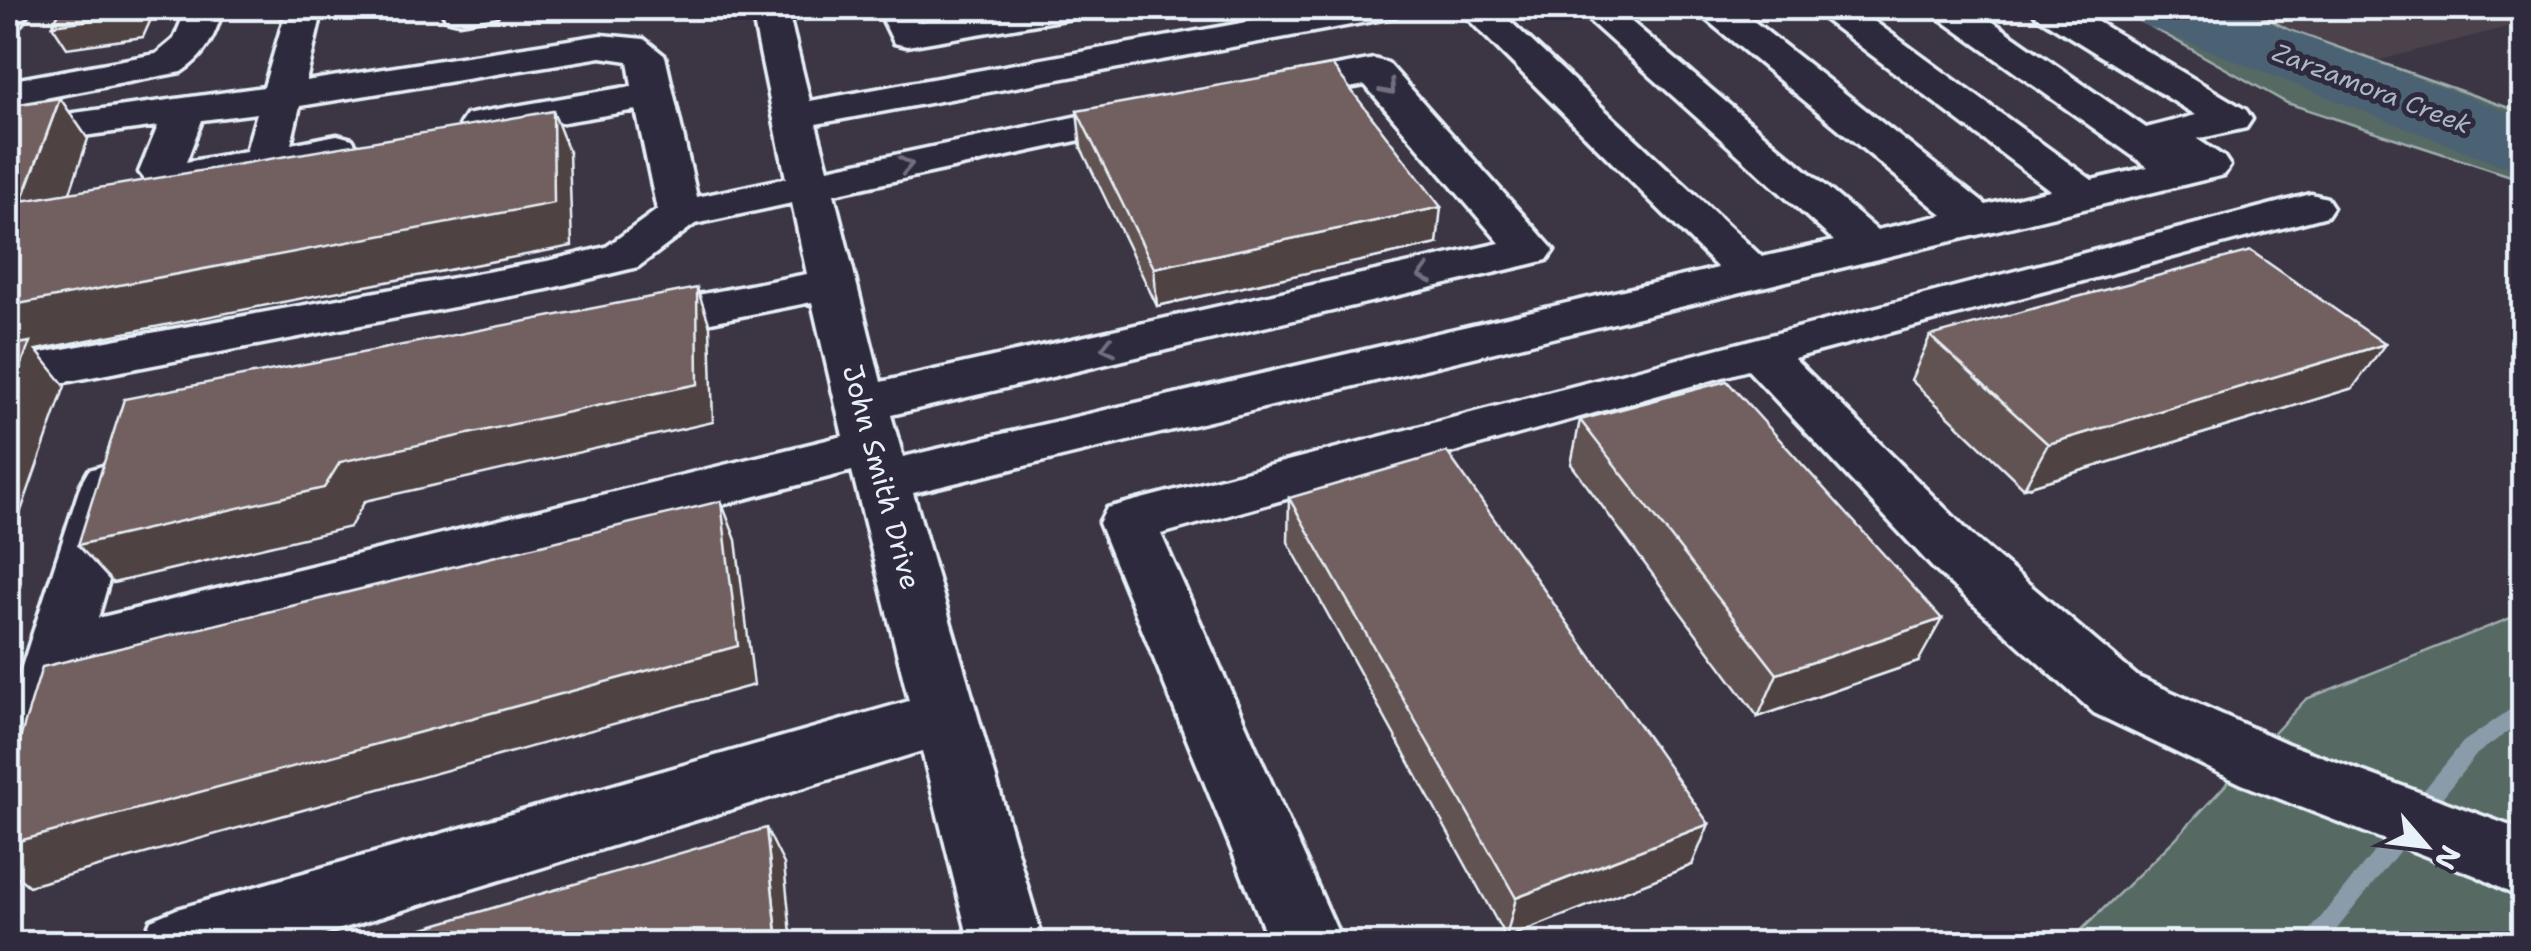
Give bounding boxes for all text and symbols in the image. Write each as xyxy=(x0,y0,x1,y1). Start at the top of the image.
water label: Zarzamora Creek xyxy=(2268,34,2477,142)
one-way arrow xyxy=(1377,76,1395,95)
one-way arrow xyxy=(897,156,914,177)
one-way arrow xyxy=(1417,263,1434,284)
one-way arrow xyxy=(1100,336,1117,357)
street label: John Smith Drive xyxy=(834,360,930,594)
north arrow xyxy=(2376,796,2476,896)
text: N xyxy=(2426,839,2470,876)

